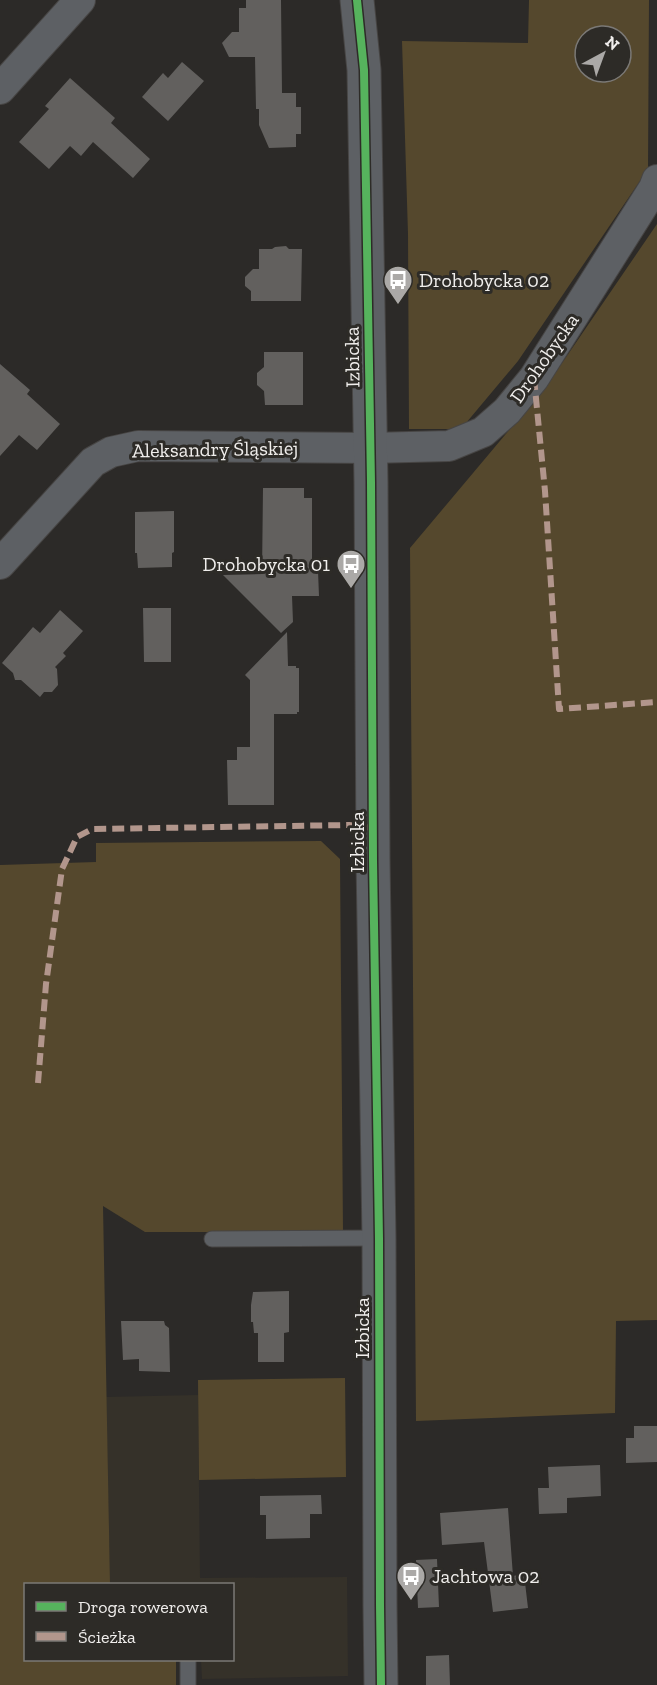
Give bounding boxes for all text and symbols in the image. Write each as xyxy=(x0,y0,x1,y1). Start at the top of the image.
north arrow xyxy=(573,24,633,84)
text: N xyxy=(602,32,623,54)
bus stop icon: Drohobycka 02 xyxy=(382,264,414,306)
place label: Drohobycka 02 xyxy=(419,268,549,292)
street label: Drohobycka xyxy=(504,308,584,407)
street label: Izbicka xyxy=(339,326,365,388)
street label: Aleksandry Śląskiej xyxy=(132,436,298,462)
bus stop icon: Drohobycka 01 xyxy=(335,548,367,590)
place label: Drohobycka 01 xyxy=(202,552,330,576)
street label: Izbicka xyxy=(345,811,369,873)
street label: Izbicka xyxy=(350,1297,374,1359)
bus stop icon: Jachtowa 02 xyxy=(395,1560,427,1602)
place label: Jachtowa 02 xyxy=(432,1564,540,1588)
legend xyxy=(24,1583,234,1661)
text: Droga rowerowa xyxy=(78,1596,208,1618)
text: Ścieżka xyxy=(78,1626,136,1648)

